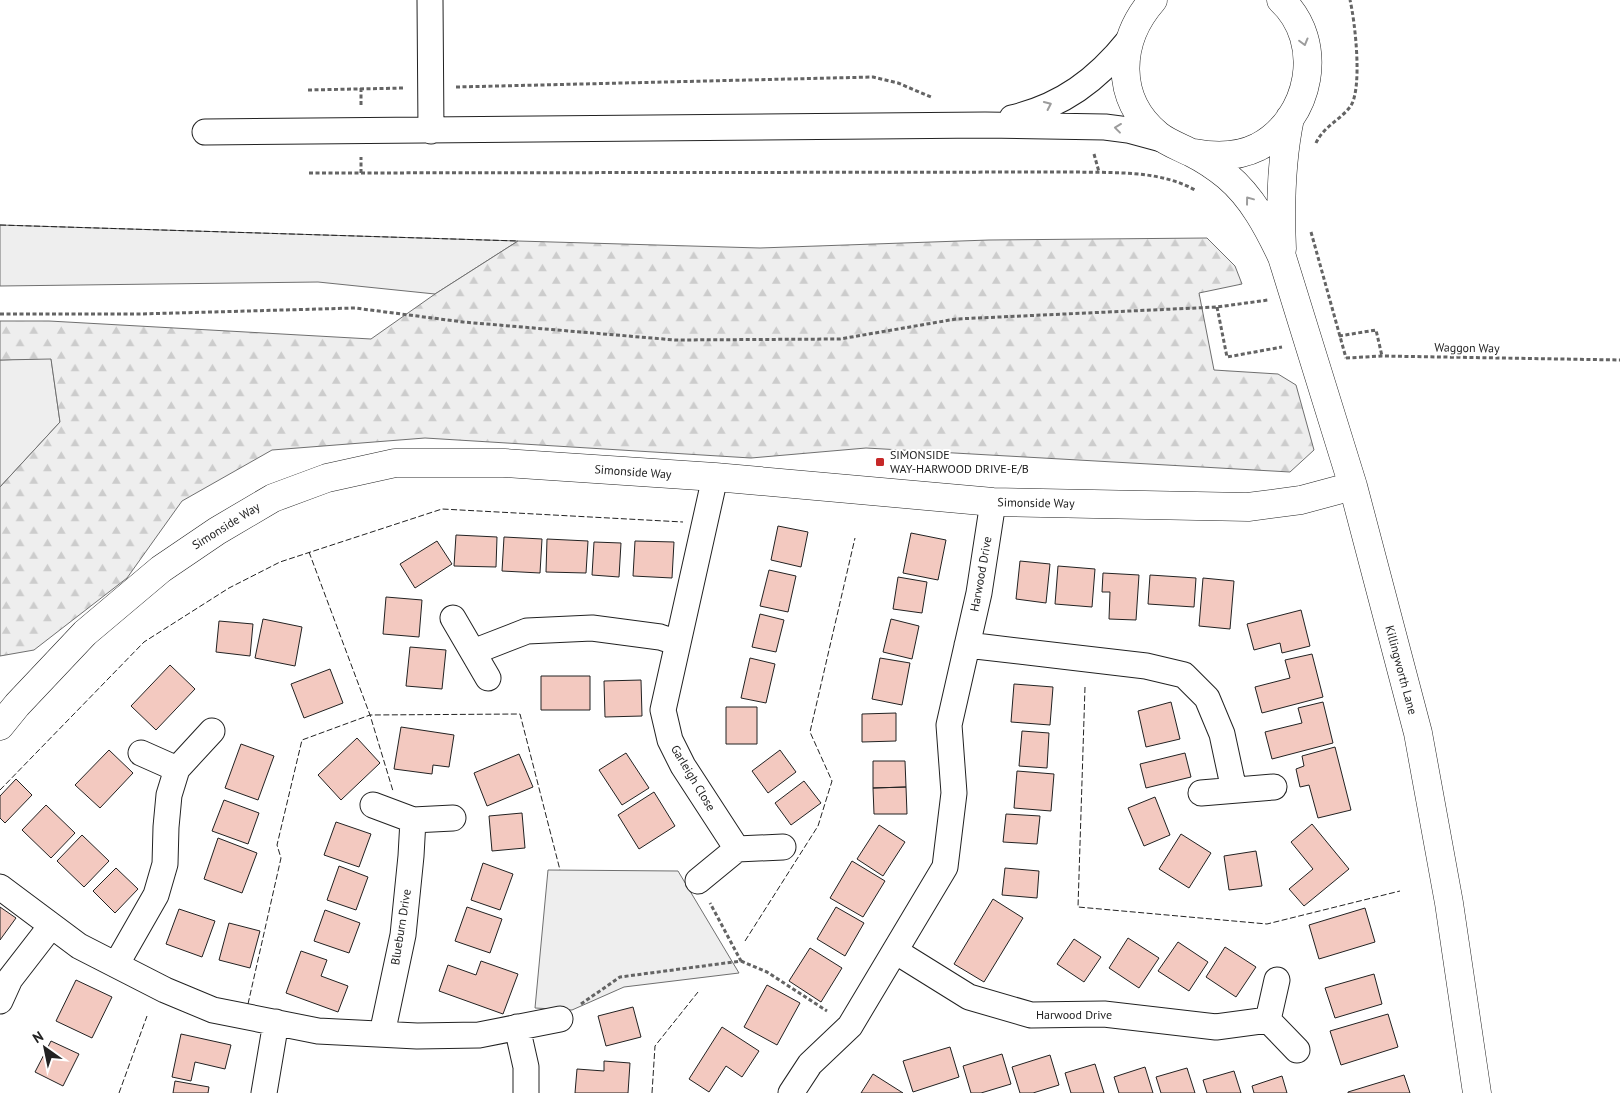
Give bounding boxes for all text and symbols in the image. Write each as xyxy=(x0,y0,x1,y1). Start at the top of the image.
one-way arrow xyxy=(1299,37,1309,45)
one-way arrow xyxy=(1043,101,1052,111)
one-way arrow xyxy=(1114,123,1122,134)
one-way arrow xyxy=(1246,196,1255,206)
street label: Waggon Way xyxy=(1434,339,1500,356)
place label: SIMONSIDE WAY-HARWOOD DRIVE-E/B xyxy=(890,447,1029,476)
marker: SIMONSIDE WAY-HARWOOD DRIVE-E/B xyxy=(874,456,886,468)
street label: Simonside Way xyxy=(594,461,672,482)
street label: Simonside Way xyxy=(997,494,1075,511)
street label: Simonside Way xyxy=(189,499,263,552)
street label: Harwood Drive xyxy=(967,535,995,613)
street label: Killingworth Lane xyxy=(1382,624,1421,716)
street label: Garleigh Close xyxy=(668,742,719,813)
street label: Blueburn Drive xyxy=(387,888,414,966)
street label: Harwood Drive xyxy=(1036,1007,1112,1022)
north arrow xyxy=(20,1023,70,1073)
text: N xyxy=(29,1027,47,1047)

